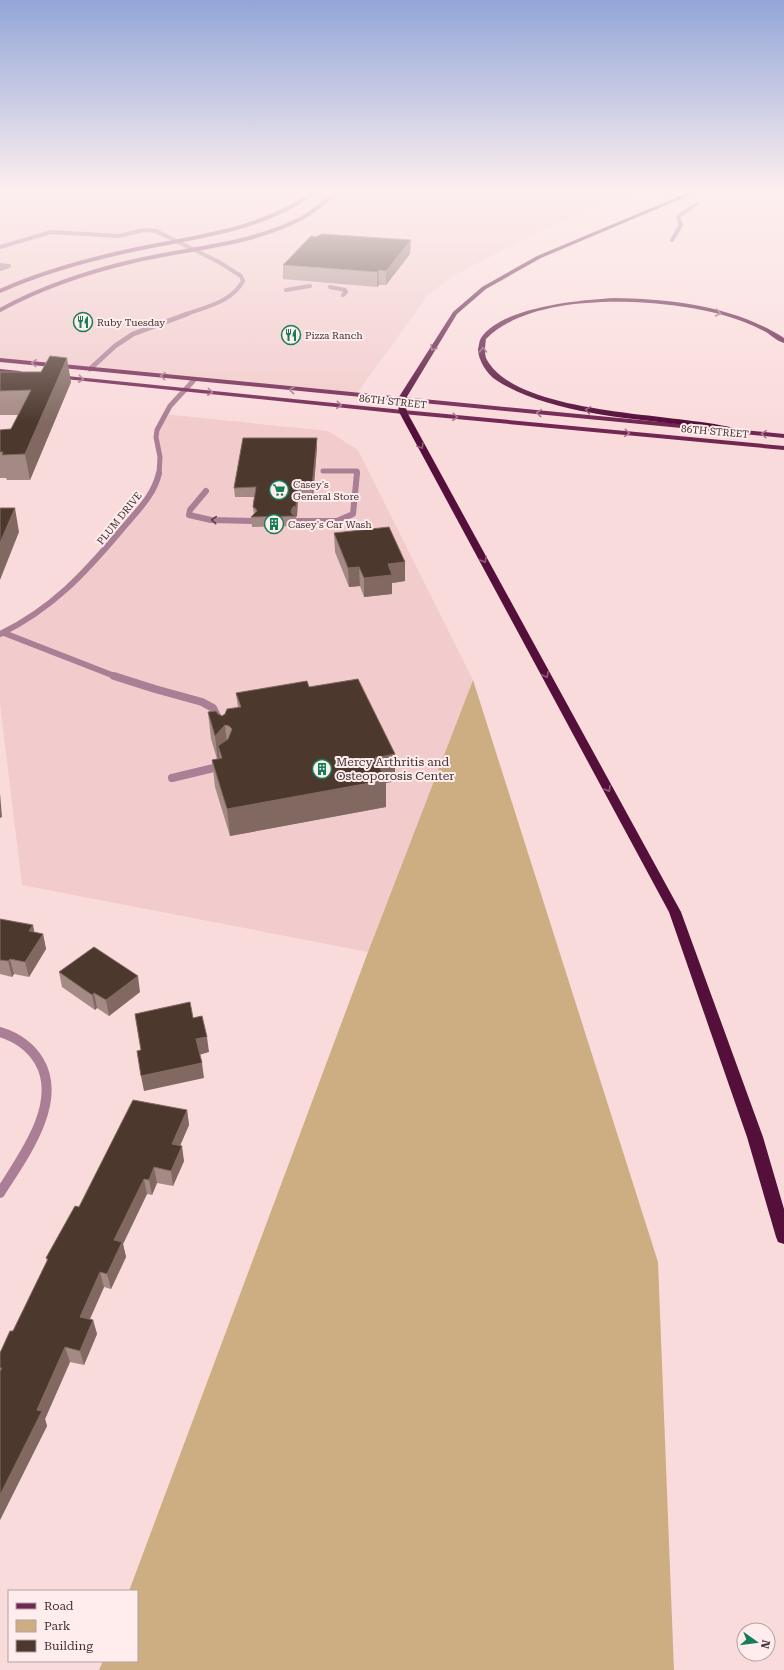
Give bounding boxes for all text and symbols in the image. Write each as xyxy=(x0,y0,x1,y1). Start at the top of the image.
one-way arrow xyxy=(715,308,721,316)
restaurant icon: Ruby Tuesday xyxy=(72,311,94,333)
place label: Ruby Tuesday xyxy=(97,317,165,328)
restaurant icon: Pizza Ranch xyxy=(280,324,302,346)
place label: Pizza Ranch xyxy=(305,330,363,341)
one-way arrow xyxy=(430,344,438,351)
one-way arrow xyxy=(478,347,487,353)
one-way arrow xyxy=(31,359,37,368)
one-way arrow xyxy=(160,372,166,381)
one-way arrow xyxy=(78,375,84,384)
one-way arrow xyxy=(289,385,295,394)
one-way arrow xyxy=(207,388,213,397)
street label: 86TH STREET xyxy=(359,392,428,411)
one-way arrow xyxy=(336,401,342,410)
one-way arrow xyxy=(585,407,591,415)
one-way arrow xyxy=(536,409,542,418)
one-way arrow xyxy=(452,412,458,421)
street label: 86TH STREET xyxy=(681,423,750,440)
one-way arrow xyxy=(624,428,630,437)
one-way arrow xyxy=(761,429,767,438)
one-way arrow xyxy=(417,442,424,449)
supermarket icon: Casey's General Store xyxy=(268,479,290,501)
place label: Casey's General Store xyxy=(293,479,359,502)
street label: PLUM DRIVE xyxy=(95,490,144,547)
building icon: Casey's Car Wash xyxy=(263,513,285,535)
one-way arrow xyxy=(211,516,217,525)
place label: Casey's Car Wash xyxy=(288,519,372,530)
one-way arrow xyxy=(479,556,486,564)
one-way arrow xyxy=(541,670,548,678)
place label: Mercy Arthritis and Osteoporosis Center xyxy=(336,755,454,783)
building icon: Mercy Arthritis and Osteoporosis Center xyxy=(311,758,333,780)
one-way arrow xyxy=(603,785,611,792)
legend xyxy=(8,1590,138,1662)
text: Road xyxy=(44,1599,74,1613)
text: Park xyxy=(44,1619,71,1633)
north arrow xyxy=(736,1622,776,1662)
text: Building xyxy=(44,1639,93,1653)
text: N xyxy=(758,1639,773,1650)

